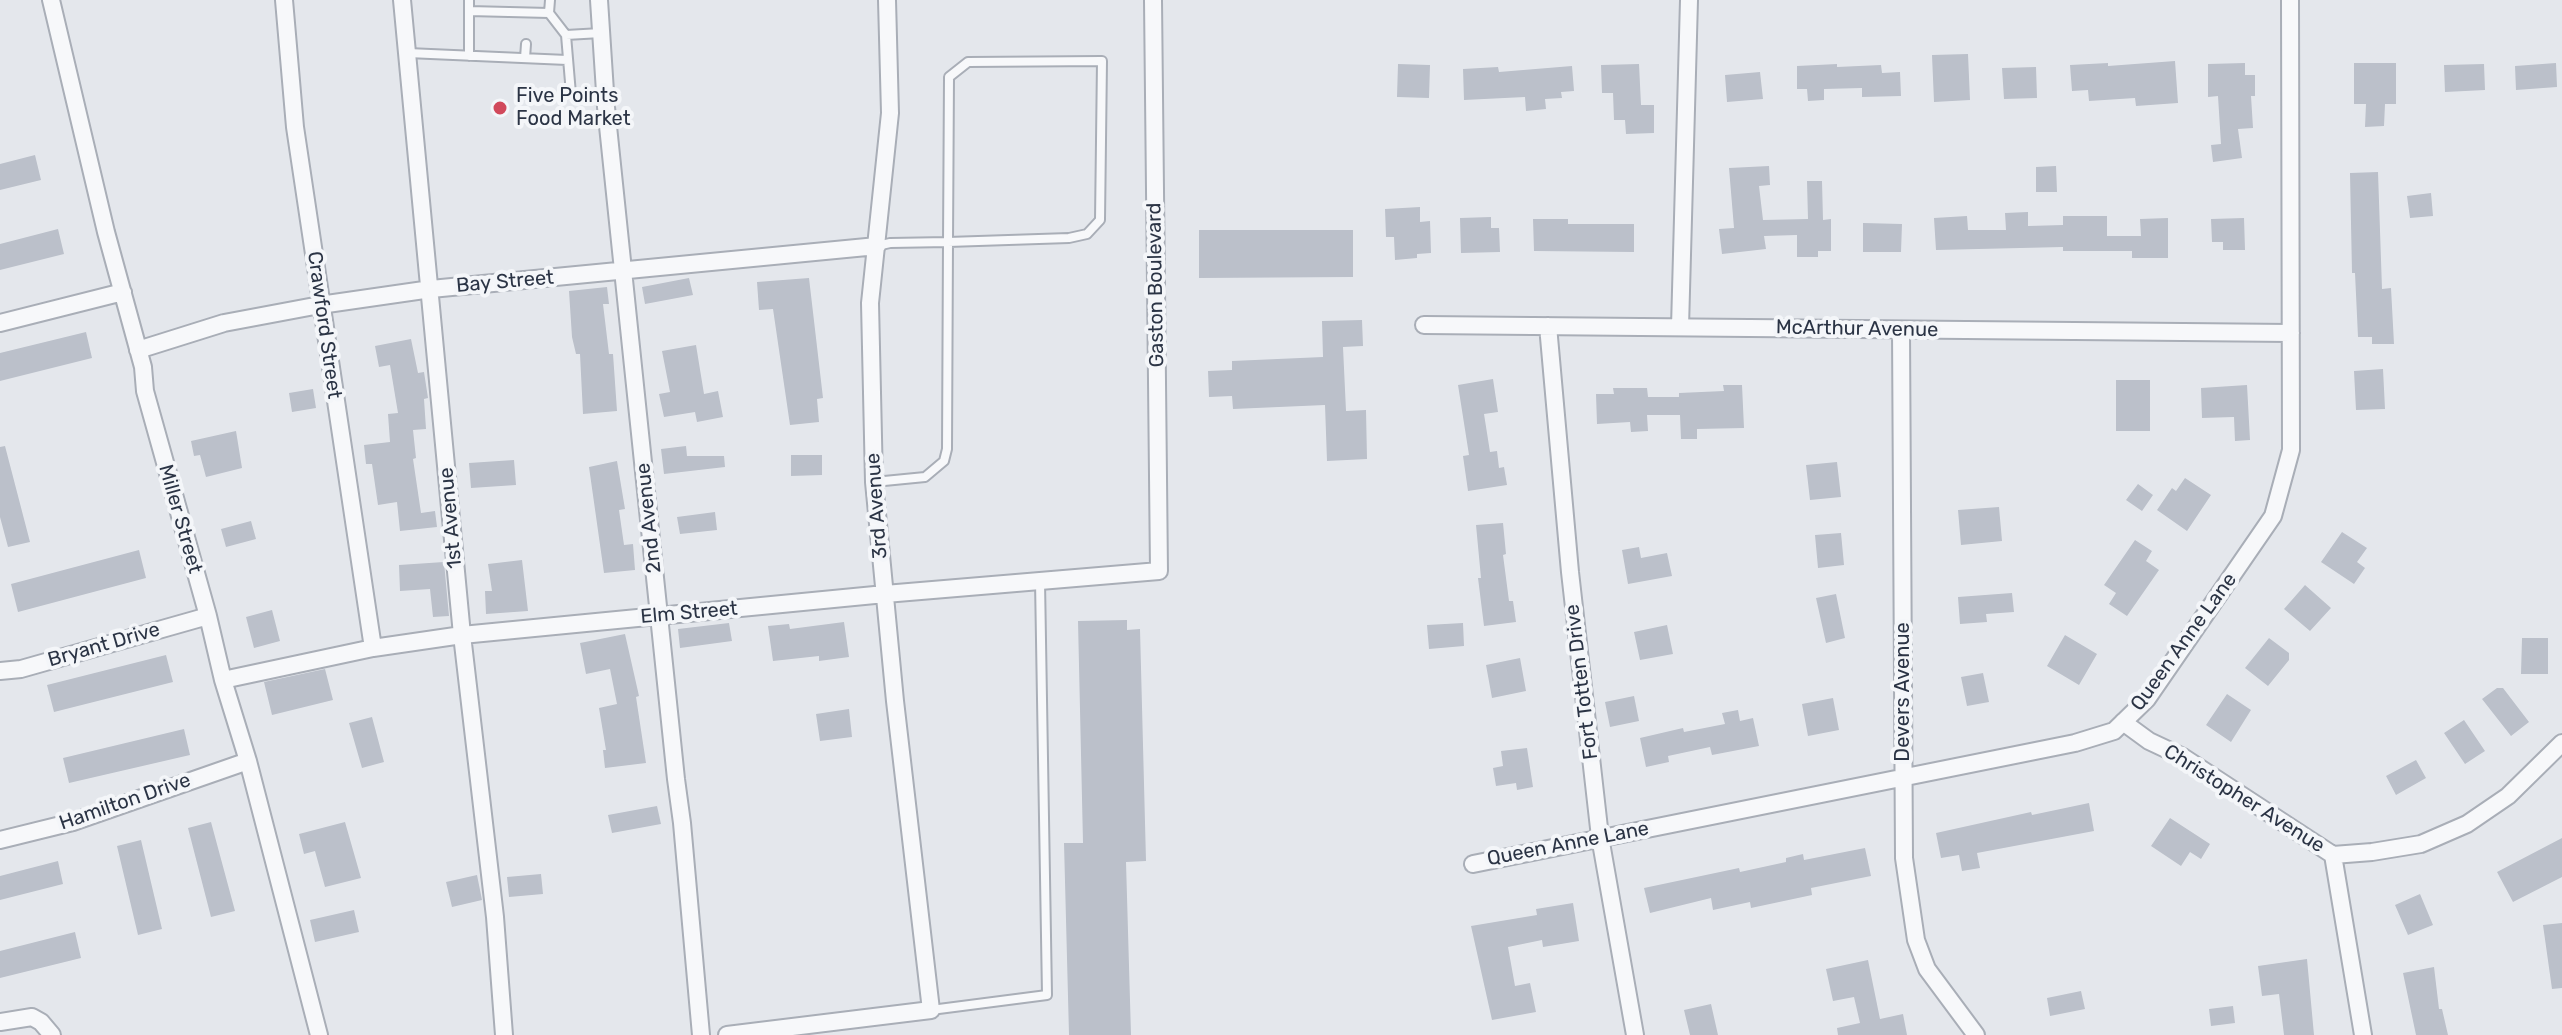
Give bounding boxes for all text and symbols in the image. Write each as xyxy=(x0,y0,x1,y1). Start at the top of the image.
place label: Five Points Food Market xyxy=(516,84,631,131)
marker: Five Points Food Market xyxy=(491,99,509,117)
street label: Gaston Boulevard xyxy=(1143,202,1169,368)
street label: Crawford Street xyxy=(302,250,346,400)
street label: Bay Street xyxy=(455,266,555,298)
street label: McArthur Avenue xyxy=(1776,316,1938,342)
street label: 3rd Avenue xyxy=(861,452,893,560)
street label: Miller Street xyxy=(153,462,207,576)
street label: 2nd Avenue xyxy=(631,462,667,574)
street label: 1st Avenue xyxy=(435,466,467,570)
street label: Queen Anne Lane xyxy=(2126,568,2242,716)
street label: Elm Street xyxy=(639,597,739,629)
street label: Fort Totten Drive xyxy=(1561,603,1603,761)
street label: Bryant Drive xyxy=(45,618,163,672)
street label: Devers Avenue xyxy=(1891,622,1915,762)
street label: Christopher Avenue xyxy=(2159,740,2329,858)
street label: Hamilton Drive xyxy=(56,768,194,836)
street label: Queen Anne Lane xyxy=(1485,817,1651,871)

